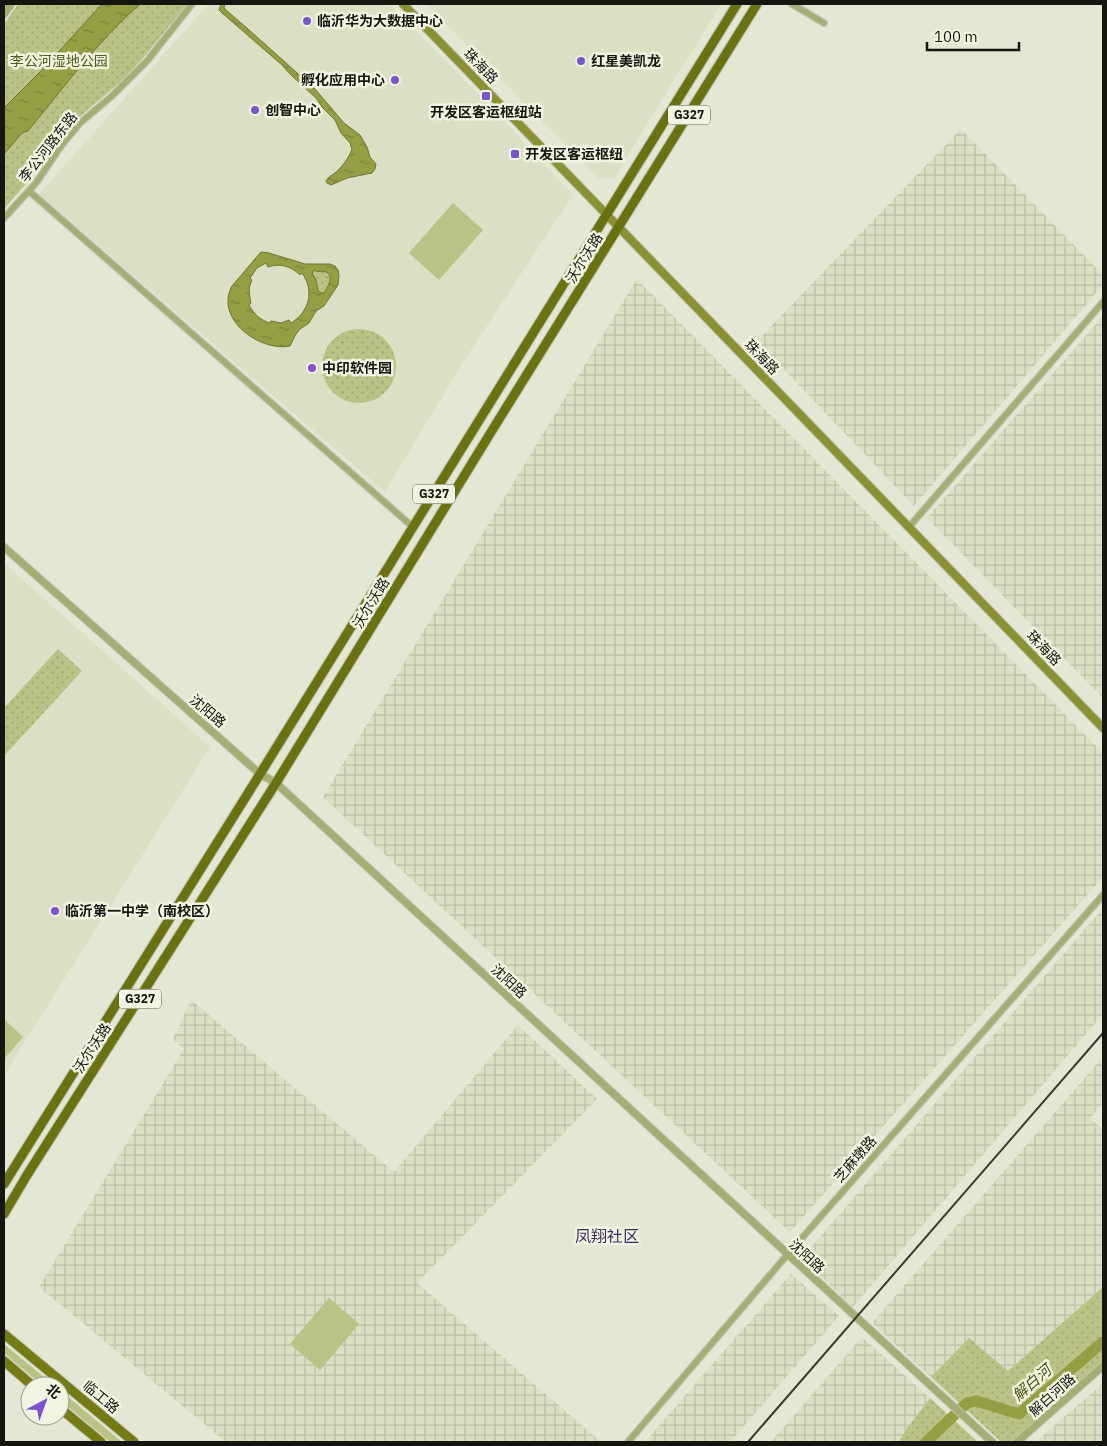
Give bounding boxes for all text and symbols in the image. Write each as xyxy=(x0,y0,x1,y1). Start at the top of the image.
place label: 临沂华为大数据中心 xyxy=(317,12,443,30)
marker: 临沂华为大数据中心 xyxy=(301,15,313,27)
scale bar xyxy=(927,20,1020,52)
text: 100 m xyxy=(934,27,978,46)
street label: 珠海路 xyxy=(460,45,502,87)
park label: 李公河湿地公园 xyxy=(10,52,108,70)
place label: 红星美凯龙 xyxy=(591,52,661,70)
marker: 红星美凯龙 xyxy=(575,55,587,67)
place label: 孵化应用中心 xyxy=(301,71,385,89)
marker: 孵化应用中心 xyxy=(389,74,401,86)
marker: 开发区客运枢纽站 xyxy=(480,90,492,102)
place label: 创智中心 xyxy=(265,101,321,119)
place label: 开发区客运枢纽站 xyxy=(430,103,542,121)
marker: 创智中心 xyxy=(249,104,261,116)
road number: G327 xyxy=(668,106,710,124)
street label: 李公河路东路 xyxy=(15,108,81,186)
place label: 开发区客运枢纽 xyxy=(525,145,623,163)
marker: 开发区客运枢纽 xyxy=(509,148,521,160)
street label: 沃尔沃路 xyxy=(562,229,606,287)
street label: 珠海路 xyxy=(741,336,783,378)
place label: 中印软件园 xyxy=(322,359,392,377)
marker: 中印软件园 xyxy=(306,362,318,374)
road number: G327 xyxy=(413,484,455,504)
street label: 沃尔沃路 xyxy=(349,574,393,632)
street label: 珠海路 xyxy=(1023,627,1065,669)
street label: 沈阳路 xyxy=(186,690,230,732)
place label: 临沂第一中学（南校区） xyxy=(65,902,219,920)
marker: 临沂第一中学（南校区） xyxy=(49,905,61,917)
street label: 沈阳路 xyxy=(488,960,530,1002)
road number: G327 xyxy=(119,990,161,1009)
street label: 沃尔沃路 xyxy=(69,1020,115,1076)
street label: 芝麻墩路 xyxy=(830,1132,880,1186)
district label: 凤翔社区 xyxy=(575,1226,639,1246)
street label: 沈阳路 xyxy=(786,1235,828,1277)
water label: 解白河 xyxy=(1008,1359,1057,1405)
street label: 解白河路 xyxy=(1025,1370,1079,1420)
north arrow xyxy=(20,1376,70,1426)
street label: 临工路 xyxy=(79,1377,123,1417)
text: 北 xyxy=(42,1380,65,1403)

